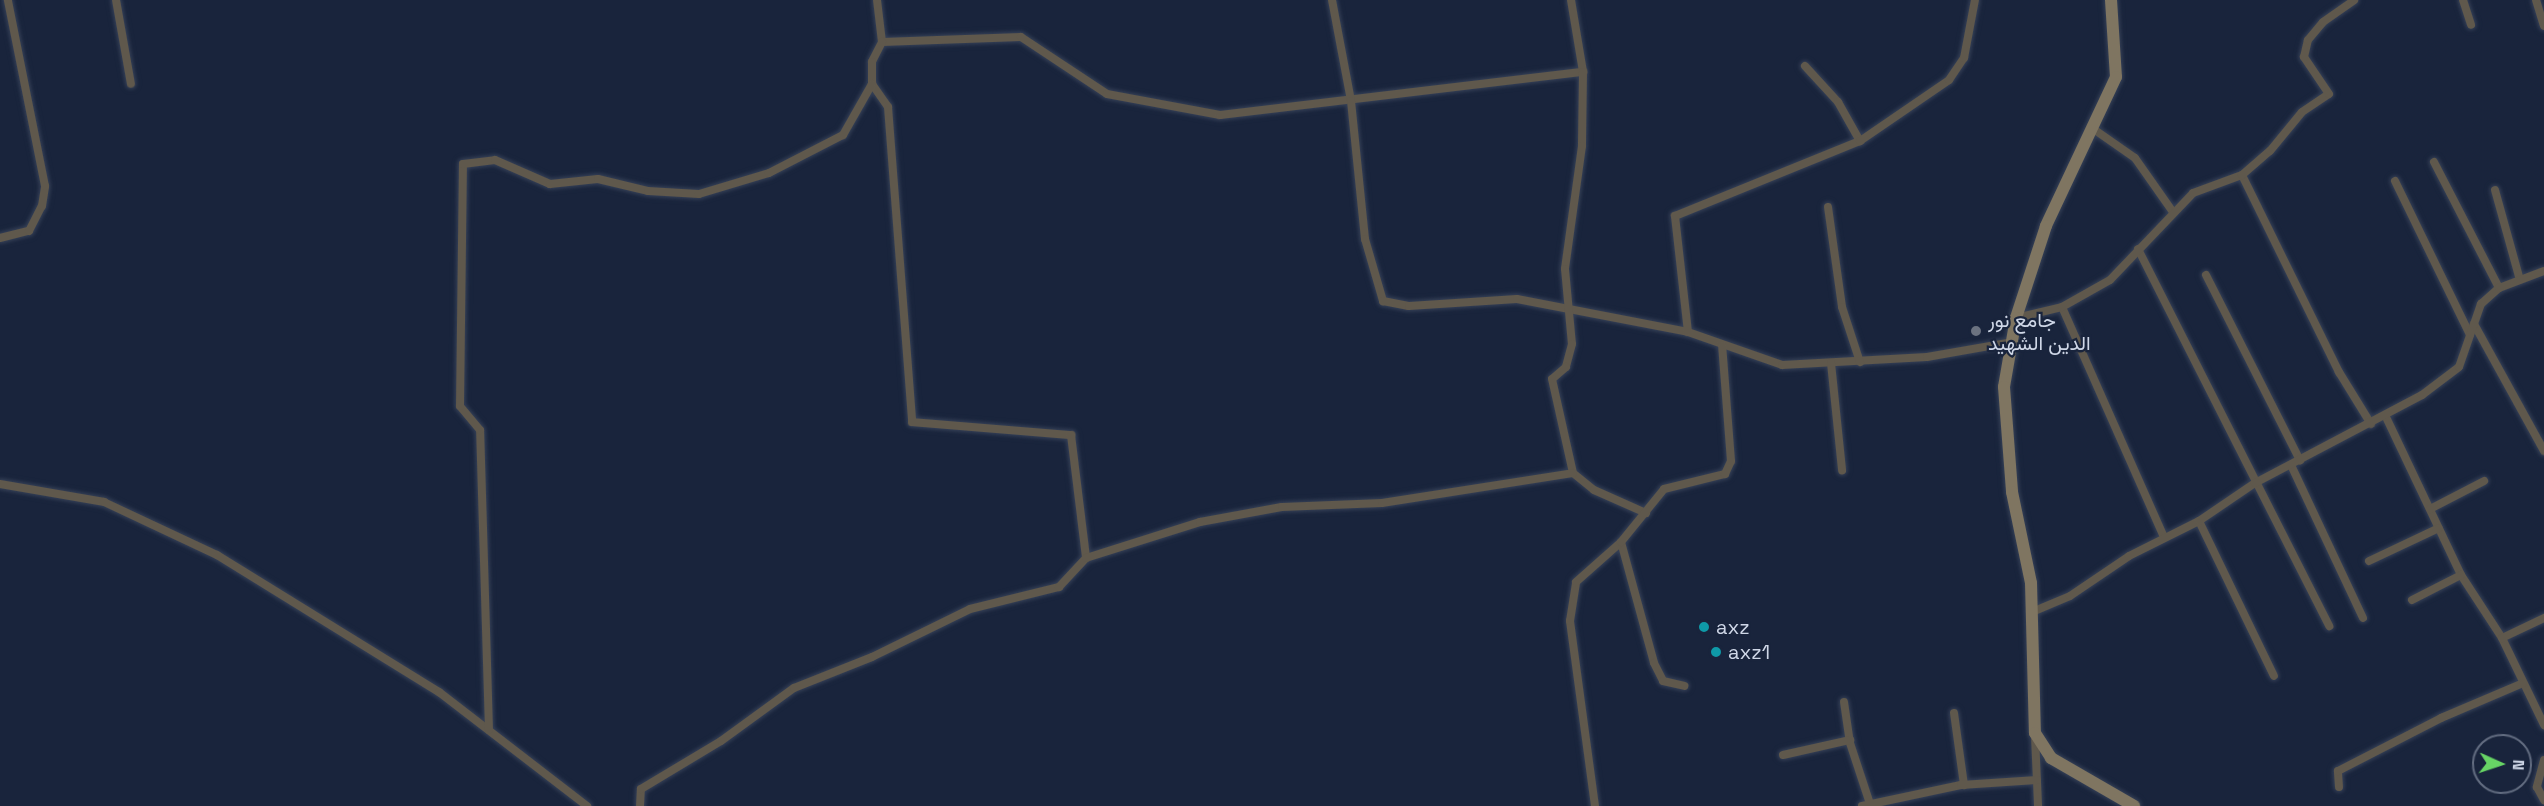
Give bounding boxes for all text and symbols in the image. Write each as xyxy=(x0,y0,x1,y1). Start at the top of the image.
place label: جامع نور الدين الشهيد xyxy=(1988,308,2091,355)
marker: جامع نور الدين الشهيد xyxy=(1969,324,1983,338)
place label: axz xyxy=(1716,615,1750,639)
marker: axz xyxy=(1697,620,1711,634)
place label: axz1 xyxy=(1728,640,1770,664)
marker: axz1 xyxy=(1709,645,1723,659)
north arrow xyxy=(2472,734,2532,794)
text: N xyxy=(2508,759,2529,771)

